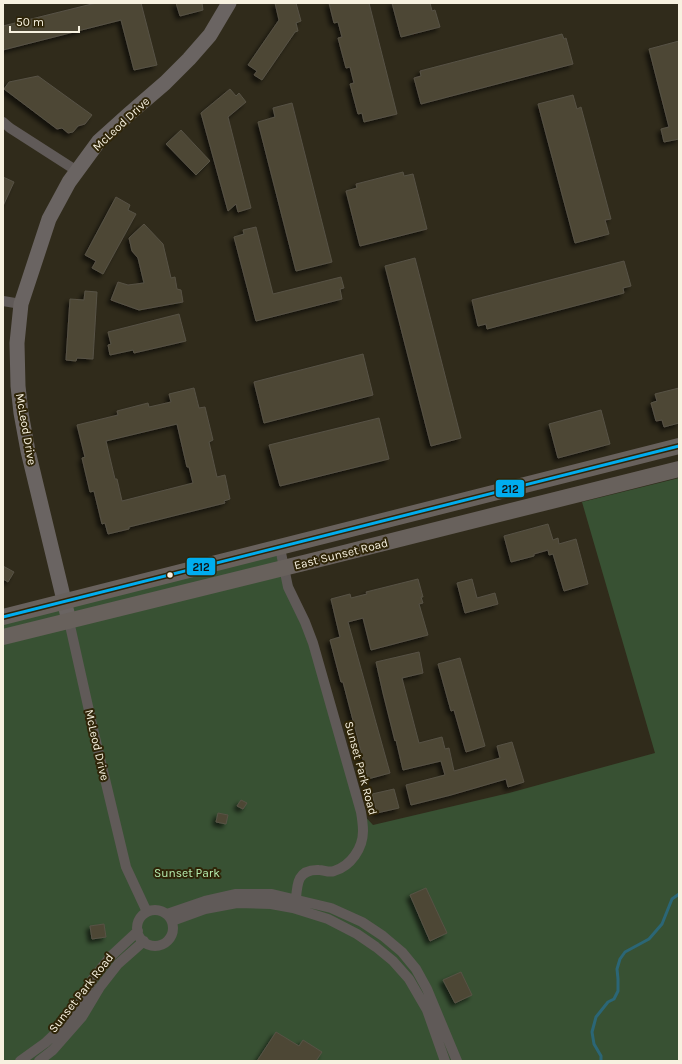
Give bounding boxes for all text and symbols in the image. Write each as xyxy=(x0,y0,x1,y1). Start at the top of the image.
scale bar xyxy=(10,8,79,34)
text: 50 m xyxy=(16,15,44,29)
street label: McLeod Drive xyxy=(90,94,152,154)
street label: McLeod Drive xyxy=(13,392,39,466)
line badge: 212 xyxy=(495,479,525,498)
text: 212 xyxy=(501,483,519,496)
street label: East Sunset Road xyxy=(293,536,389,572)
line badge: 212 xyxy=(186,557,216,576)
text: 212 xyxy=(192,561,210,574)
unlabelled marker xyxy=(165,570,175,580)
street label: McLeod Drive xyxy=(82,708,112,782)
street label: Sunset Park Road xyxy=(342,720,380,816)
park label: Sunset Park xyxy=(154,866,220,880)
street label: Sunset Park Road xyxy=(46,951,116,1035)

